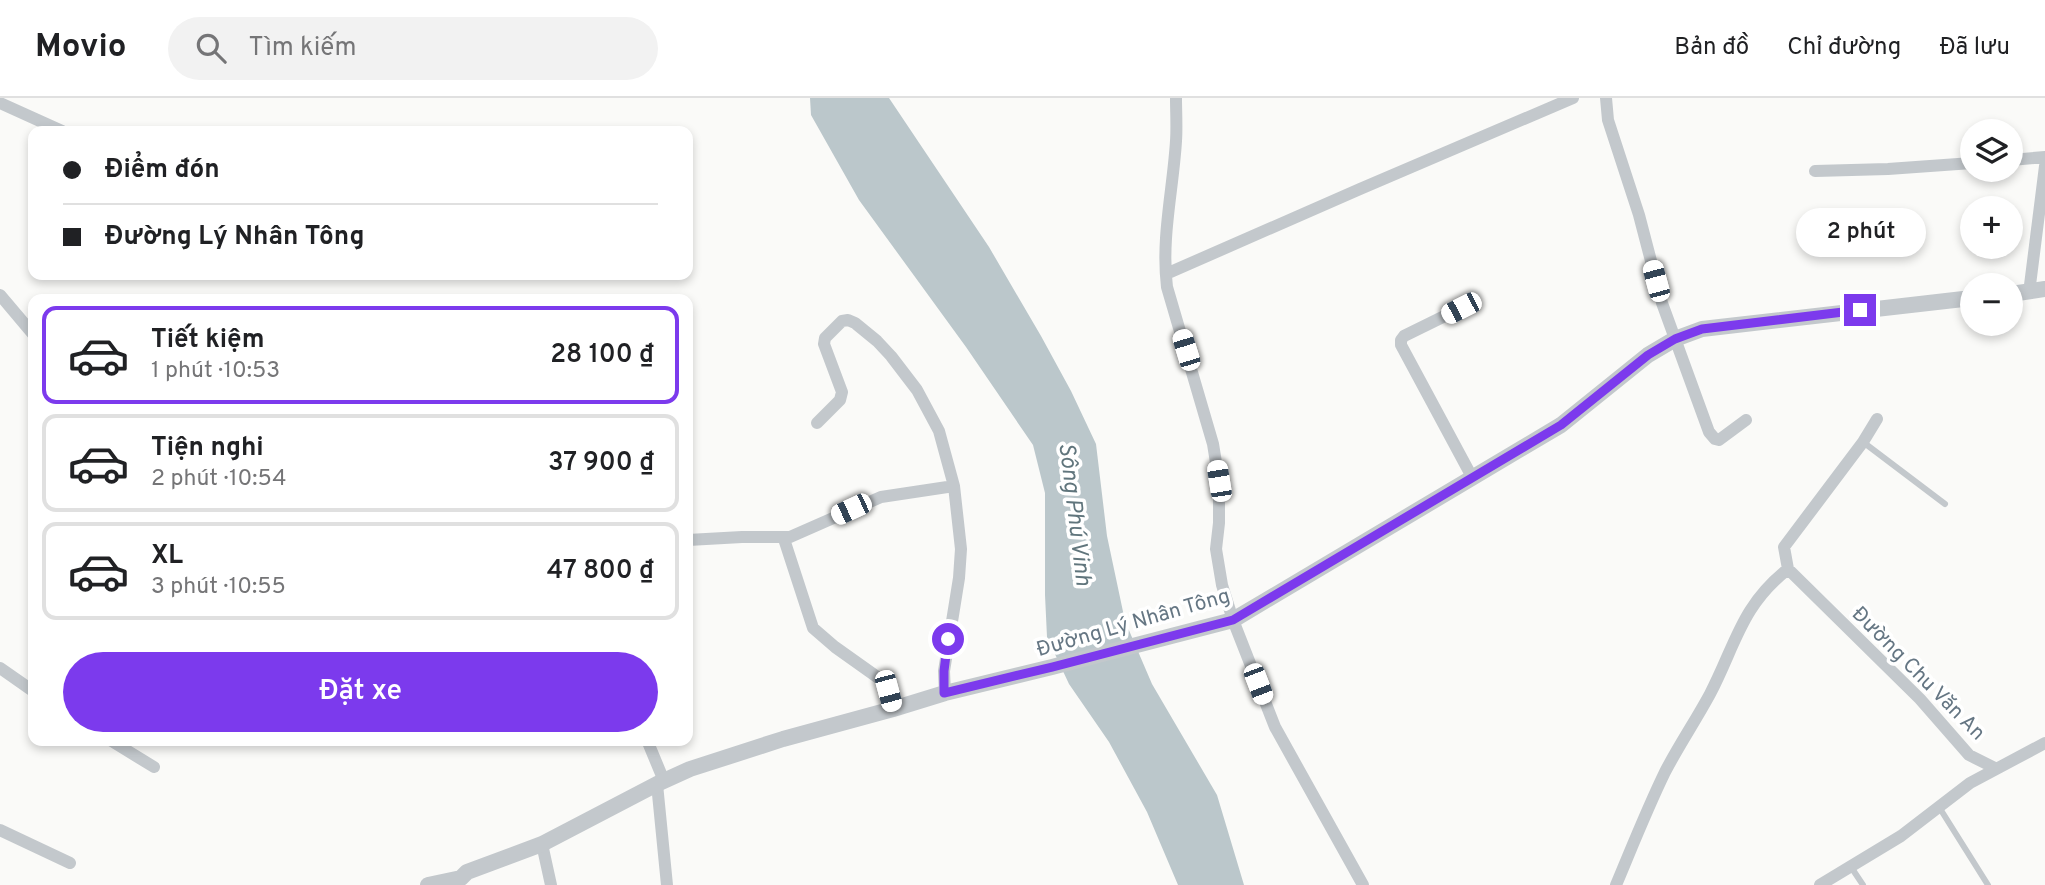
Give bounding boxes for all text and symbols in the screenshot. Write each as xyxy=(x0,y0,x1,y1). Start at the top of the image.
search box xyxy=(168,17,658,80)
text: Movio xyxy=(35,27,126,69)
icon: search xyxy=(192,29,230,67)
text: Tìm kiếm xyxy=(248,32,357,65)
text: Bản đồ xyxy=(1674,33,1749,63)
text: Chỉ đường xyxy=(1787,33,1901,63)
text: Đã lưu xyxy=(1939,33,2010,63)
map controls xyxy=(1960,119,2023,336)
button: layers xyxy=(1960,119,2023,182)
text: Điểm đón xyxy=(105,154,220,187)
button: + xyxy=(1960,196,2023,259)
callout: 2 phút xyxy=(1795,208,1925,258)
text: 2 phút xyxy=(1827,218,1895,247)
text: Đường Lý Nhân Tông xyxy=(105,221,364,254)
car xyxy=(1641,258,1672,304)
button: − xyxy=(1960,273,2023,336)
car xyxy=(1438,289,1485,327)
route end xyxy=(1844,294,1876,326)
icon: car xyxy=(67,324,130,387)
text: Tiết kiệm xyxy=(151,324,264,357)
car xyxy=(1170,327,1203,373)
text: 28 100 ₫ xyxy=(550,339,654,372)
text: 1 phút · 10:53 xyxy=(151,357,280,386)
icon: car xyxy=(67,432,130,495)
text: Tiện nghi xyxy=(151,432,264,465)
water label: Sông Phú Vinh xyxy=(1050,441,1097,588)
text: 37 900 ₫ xyxy=(548,447,654,480)
car xyxy=(1206,459,1233,503)
text: 2 phút · 10:54 xyxy=(151,465,286,494)
car xyxy=(828,491,875,527)
icon: car xyxy=(67,540,130,603)
text: XL xyxy=(151,540,183,573)
text: 47 800 ₫ xyxy=(547,555,654,588)
text: 3 phút · 10:55 xyxy=(151,573,286,602)
street label: Đường Lý Nhân Tông xyxy=(1034,583,1233,664)
street label: Đường Chu Văn An xyxy=(1845,601,1991,747)
route start xyxy=(932,623,964,655)
button: Đặt xe xyxy=(63,652,658,732)
car xyxy=(1241,661,1276,707)
car xyxy=(873,668,904,714)

